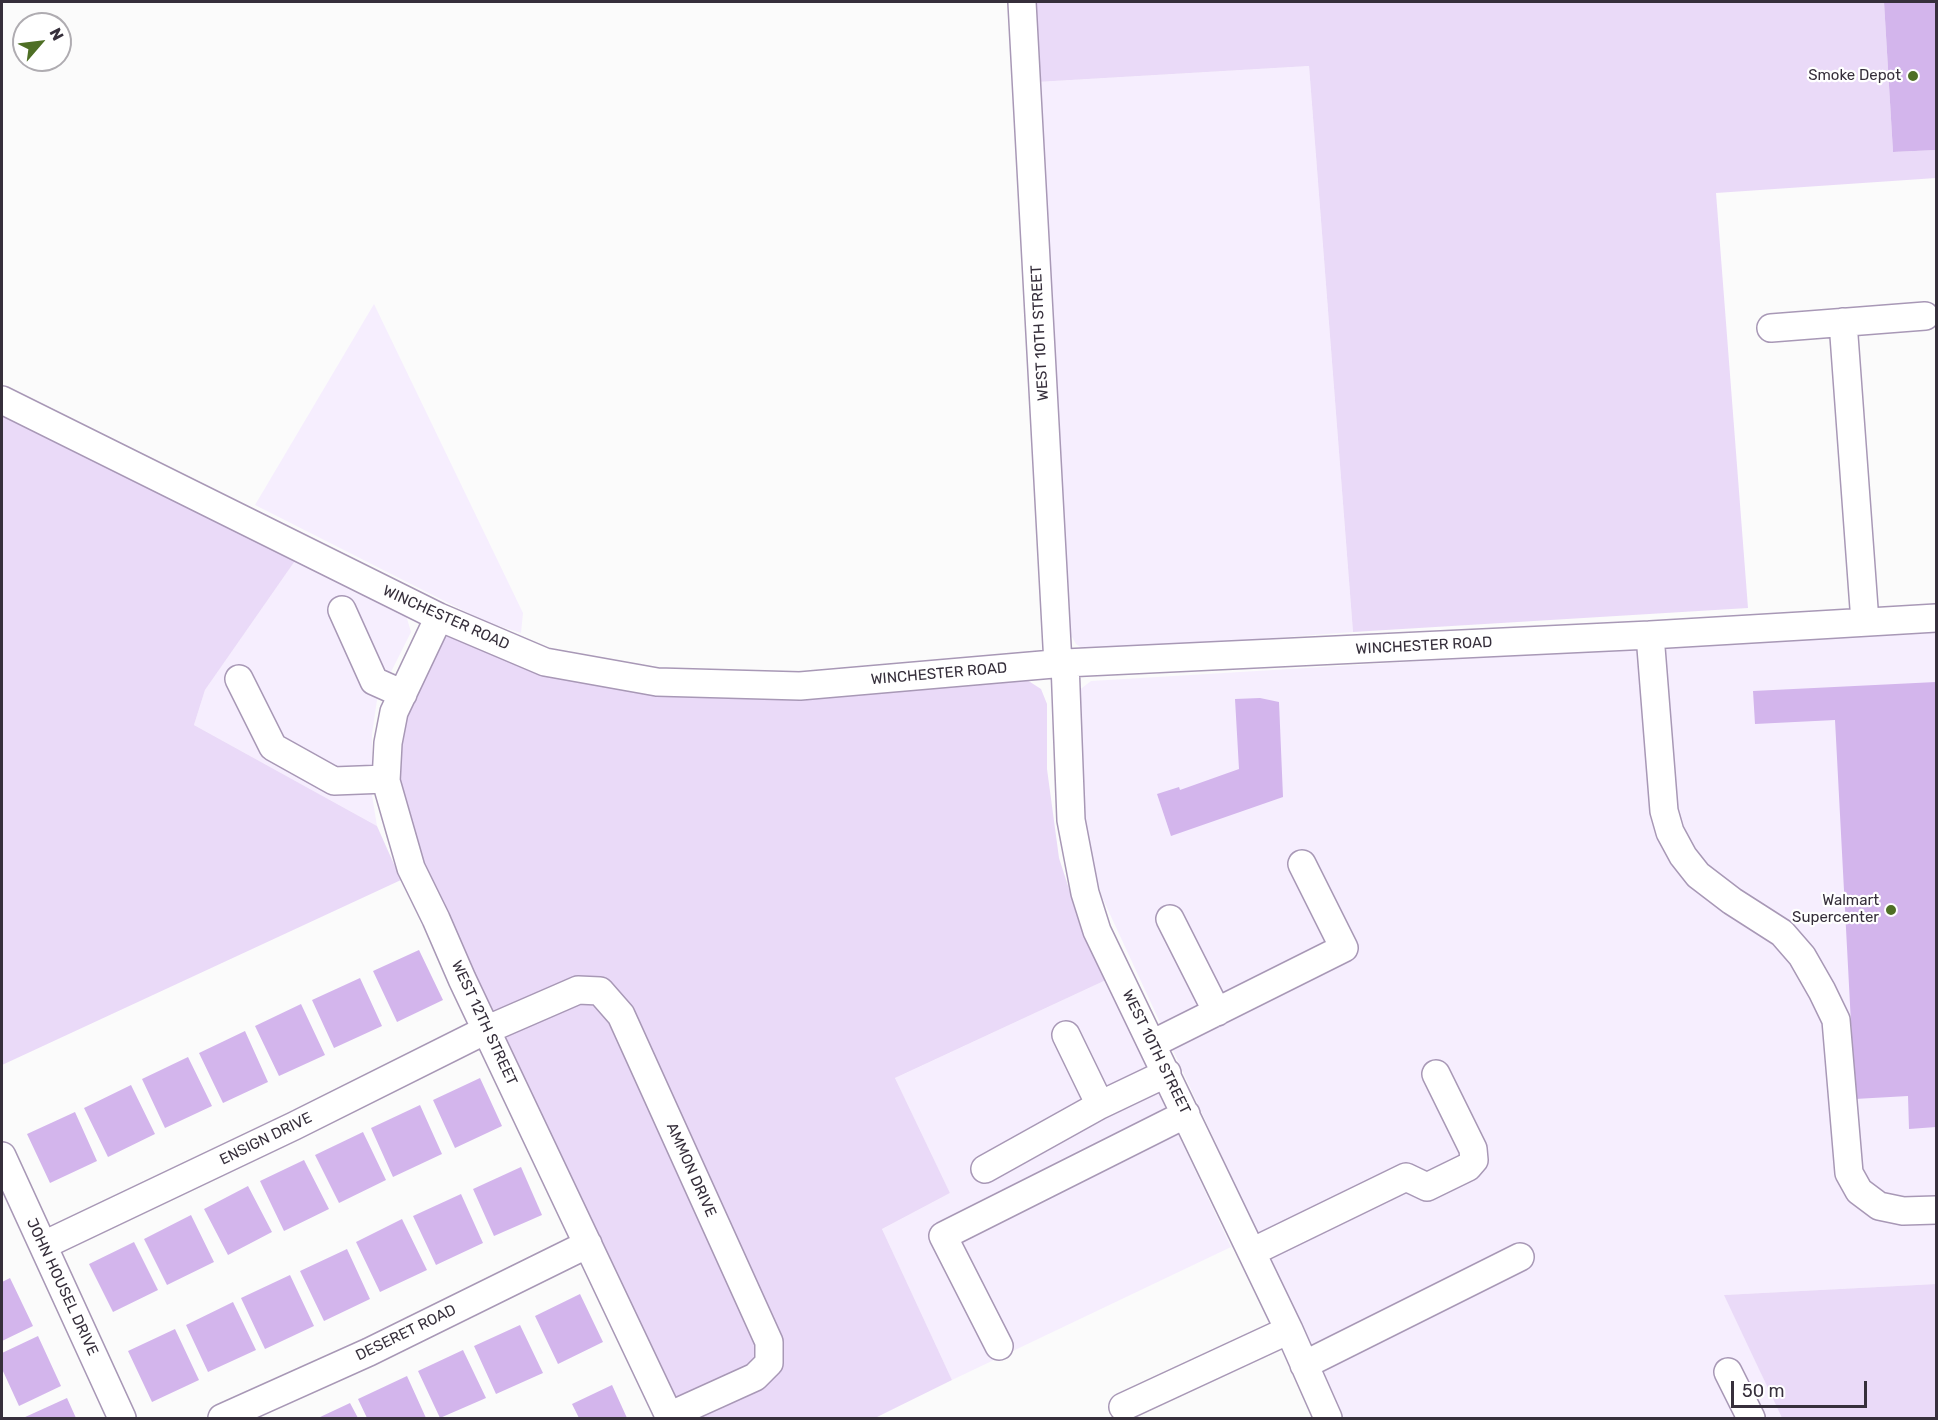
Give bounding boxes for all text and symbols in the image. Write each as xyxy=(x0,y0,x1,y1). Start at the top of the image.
north arrow xyxy=(12,12,72,72)
text: N xyxy=(45,25,68,44)
place label: Smoke Depot xyxy=(1808,67,1901,85)
marker: Smoke Depot xyxy=(1906,69,1920,83)
street label: WEST 10TH STREET xyxy=(1027,265,1053,401)
street label: WINCHESTER ROAD xyxy=(380,582,512,654)
street label: WINCHESTER ROAD xyxy=(1355,633,1493,659)
street label: WINCHESTER ROAD xyxy=(870,659,1008,689)
place label: Walmart Supercenter xyxy=(1792,892,1879,927)
marker: Walmart Supercenter xyxy=(1884,903,1898,917)
street label: WEST 12TH STREET xyxy=(447,958,521,1088)
street label: WEST 10TH STREET xyxy=(1118,987,1194,1117)
street label: ENSIGN DRIVE xyxy=(217,1109,315,1169)
street label: AMMON DRIVE xyxy=(662,1120,720,1220)
street label: JOHN HOUSEL DRIVE xyxy=(22,1215,102,1359)
street label: DESERET ROAD xyxy=(353,1301,459,1365)
scale bar xyxy=(1734,1369,1870,1407)
text: 50 m xyxy=(1742,1380,1785,1402)

